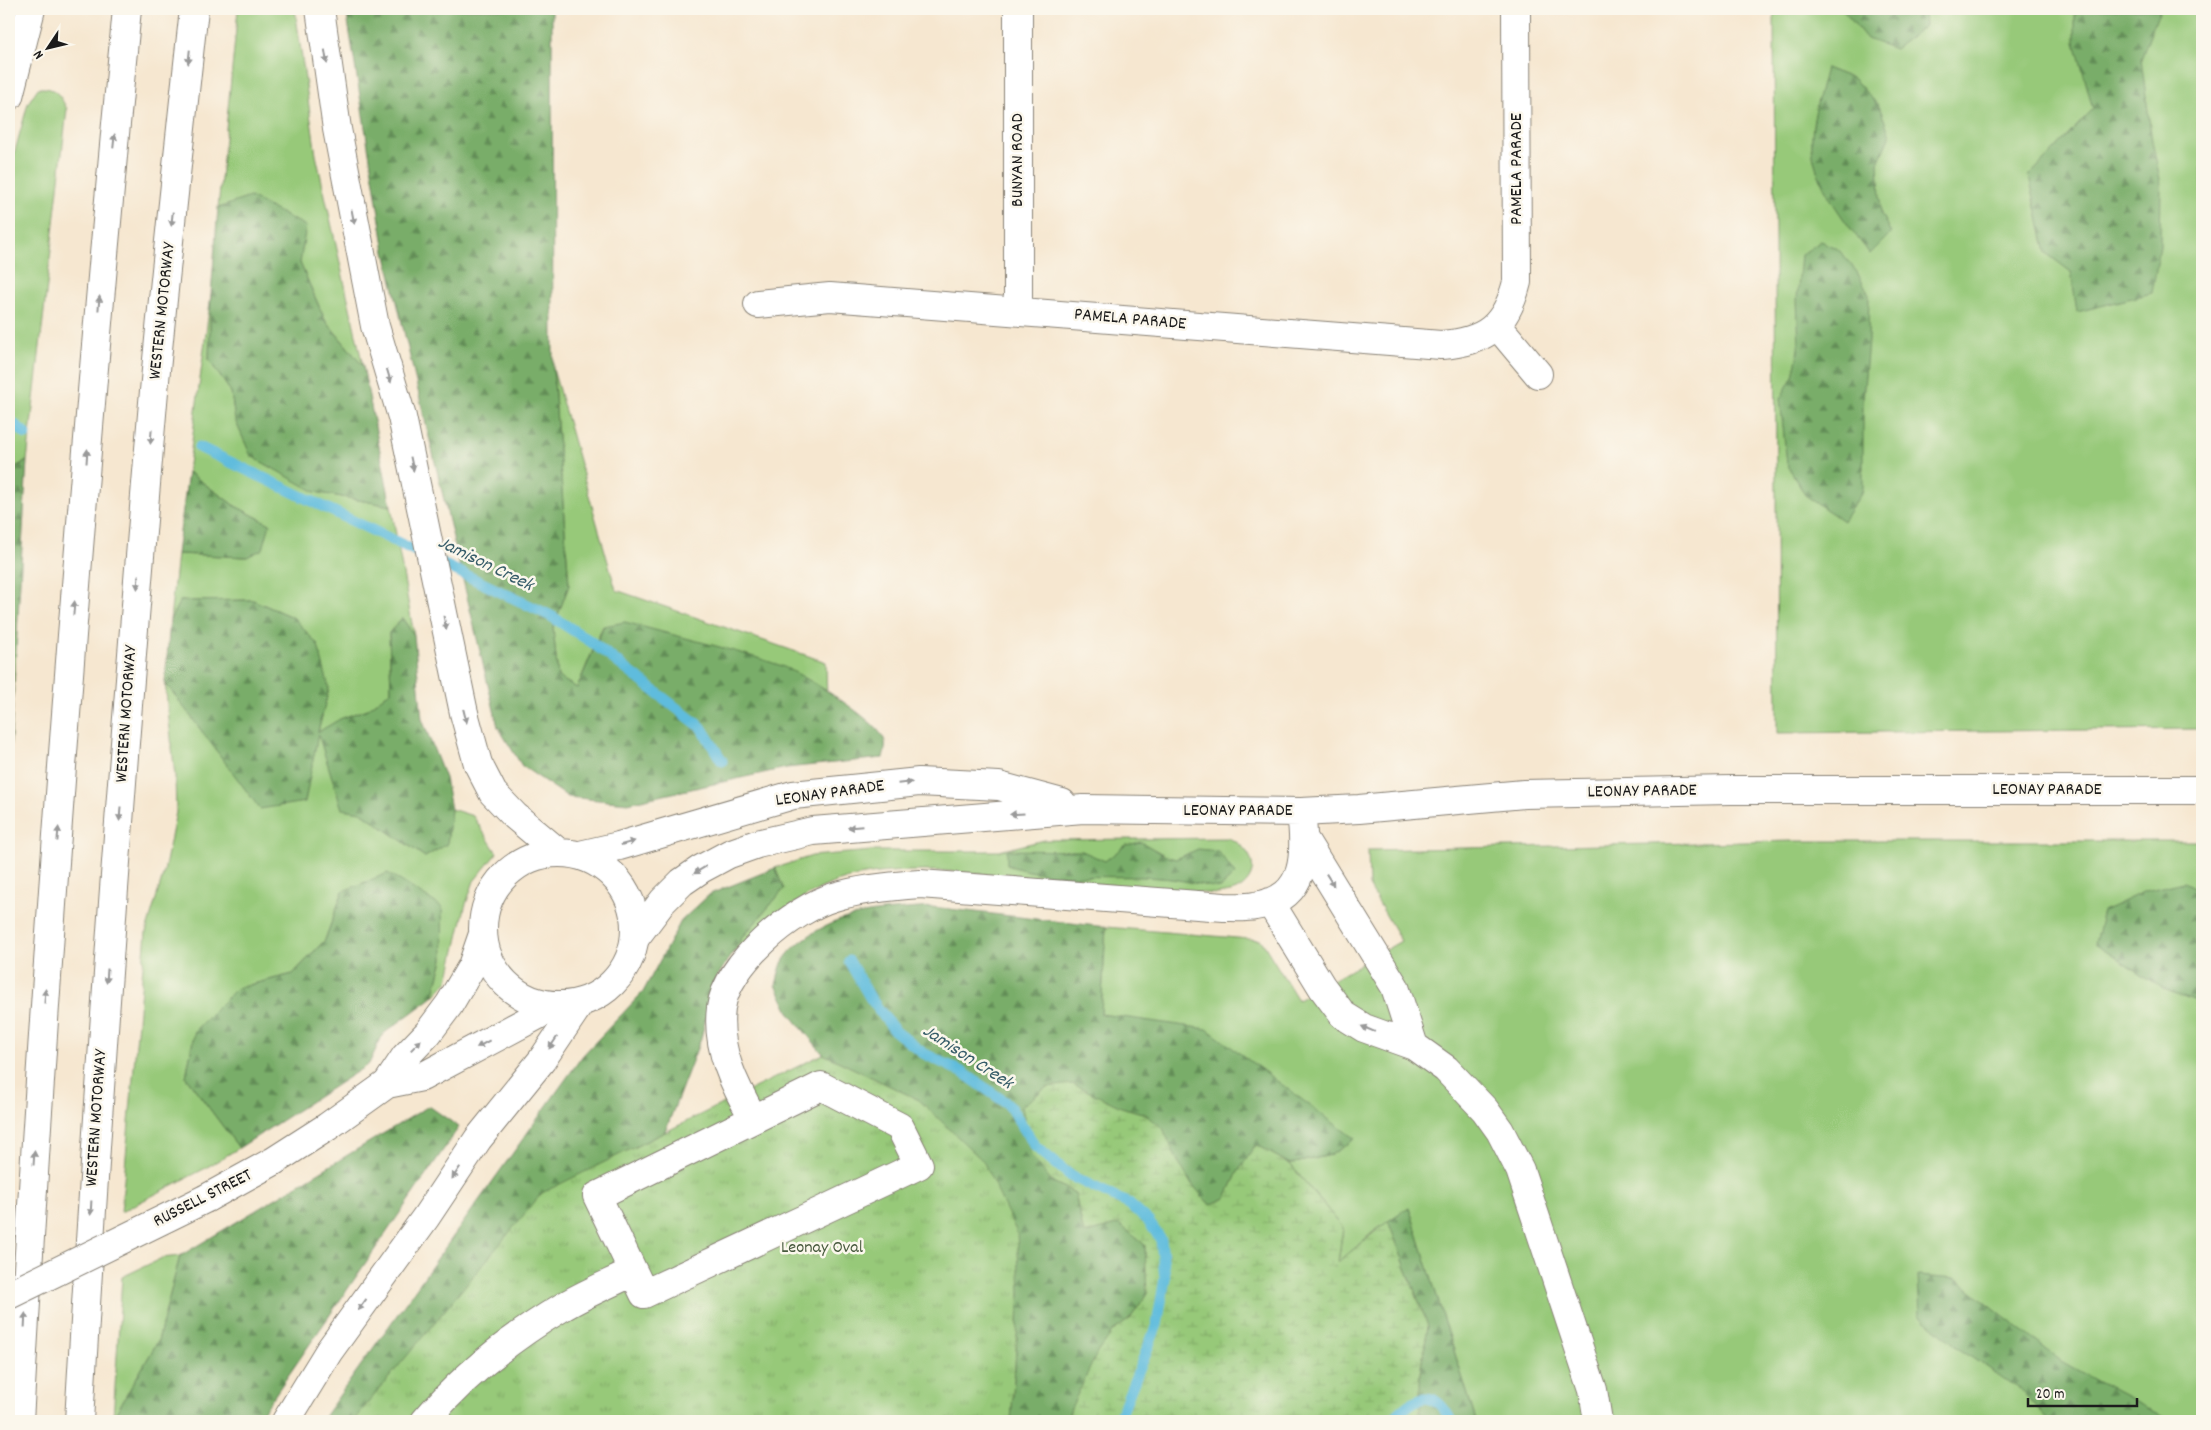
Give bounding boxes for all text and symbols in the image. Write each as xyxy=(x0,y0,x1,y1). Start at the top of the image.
north arrow xyxy=(22,22,72,72)
text: N xyxy=(29,46,49,63)
one-way arrow xyxy=(323,49,331,65)
one-way arrow xyxy=(185,50,193,66)
street label: BUNYAN ROAD xyxy=(1006,113,1031,207)
street label: PAMELA PARADE xyxy=(1505,113,1530,225)
one-way arrow xyxy=(110,133,118,149)
one-way arrow xyxy=(349,210,357,225)
one-way arrow xyxy=(168,211,176,227)
street label: WESTERN MOTORWAY xyxy=(143,240,183,381)
one-way arrow xyxy=(95,294,103,310)
street label: PAMELA PARADE xyxy=(1073,303,1187,337)
one-way arrow xyxy=(386,368,394,383)
one-way arrow xyxy=(146,429,154,445)
one-way arrow xyxy=(83,448,91,464)
one-way arrow xyxy=(408,457,416,472)
water label: Jamison Creek xyxy=(433,530,539,601)
one-way arrow xyxy=(134,575,142,591)
one-way arrow xyxy=(71,600,79,616)
one-way arrow xyxy=(442,616,450,632)
street label: WESTERN MOTORWAY xyxy=(110,643,144,783)
one-way arrow xyxy=(461,708,469,723)
street label: LEONAY PARADE xyxy=(774,774,886,814)
street label: LEONAY PARADE xyxy=(1992,778,2102,803)
one-way arrow xyxy=(898,779,914,787)
street label: LEONAY PARADE xyxy=(1587,779,1697,805)
street label: LEONAY PARADE xyxy=(1183,799,1293,824)
one-way arrow xyxy=(116,806,124,822)
one-way arrow xyxy=(1008,810,1024,818)
one-way arrow xyxy=(846,823,862,831)
one-way arrow xyxy=(54,826,62,842)
one-way arrow xyxy=(620,839,635,847)
one-way arrow xyxy=(693,866,706,875)
one-way arrow xyxy=(1325,874,1335,887)
one-way arrow xyxy=(103,968,111,984)
one-way arrow xyxy=(42,988,50,1004)
water label: Jamison Creek xyxy=(917,1019,1019,1099)
one-way arrow xyxy=(1361,1025,1375,1033)
one-way arrow xyxy=(548,1036,558,1049)
one-way arrow xyxy=(410,1040,422,1052)
one-way arrow xyxy=(475,1040,490,1048)
street label: WESTERN MOTORWAY xyxy=(80,1047,114,1187)
one-way arrow xyxy=(31,1150,39,1166)
street label: RUSSELL STREET xyxy=(149,1163,257,1235)
one-way arrow xyxy=(451,1166,461,1179)
one-way arrow xyxy=(87,1200,95,1216)
park label: Leonay Oval xyxy=(781,1236,864,1261)
one-way arrow xyxy=(357,1298,367,1312)
one-way arrow xyxy=(21,1312,29,1328)
scale bar xyxy=(2028,1375,2137,1407)
text: 20 m xyxy=(2036,1384,2064,1406)

